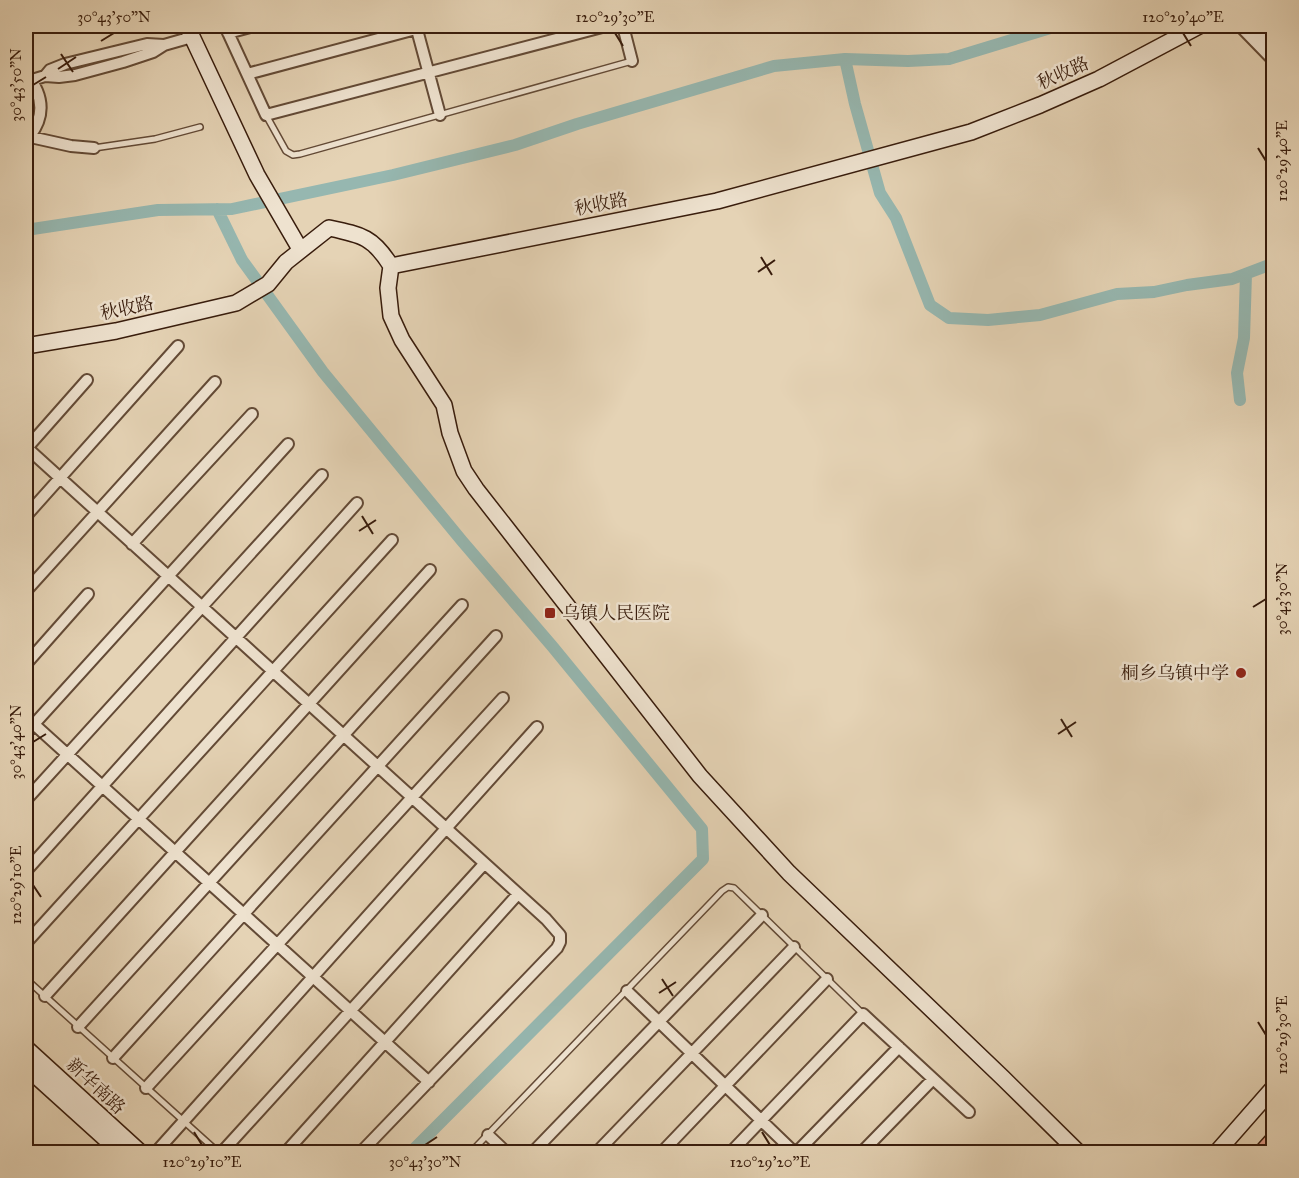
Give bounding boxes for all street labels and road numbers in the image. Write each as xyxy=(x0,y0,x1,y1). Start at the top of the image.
street label: 秋收路 xyxy=(1034,52,1092,94)
street label: 秋收路 xyxy=(572,188,630,220)
street label: 秋收路 xyxy=(98,292,156,324)
street label: 新华南路 xyxy=(62,1053,130,1119)

